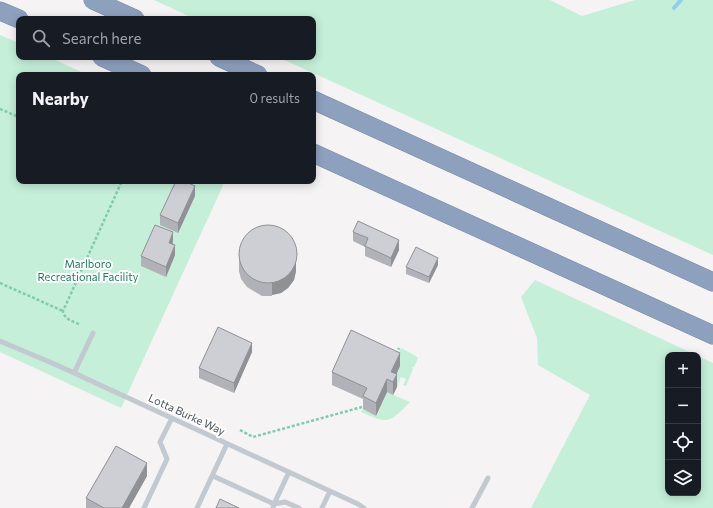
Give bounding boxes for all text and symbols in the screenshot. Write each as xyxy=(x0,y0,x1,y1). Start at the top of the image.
search box xyxy=(16,16,316,60)
icon: search xyxy=(30,27,52,49)
text: Search here xyxy=(62,29,141,47)
text: Nearby xyxy=(32,88,89,109)
text: 0 results xyxy=(249,90,300,106)
park label: Marlboro Recreational Facility xyxy=(38,257,139,283)
map controls xyxy=(665,352,701,496)
button: + xyxy=(665,352,701,388)
button: − xyxy=(665,388,701,424)
street label: Lotta Burke Way xyxy=(147,391,228,438)
button: locate xyxy=(665,424,701,460)
button: layers xyxy=(665,460,701,496)

